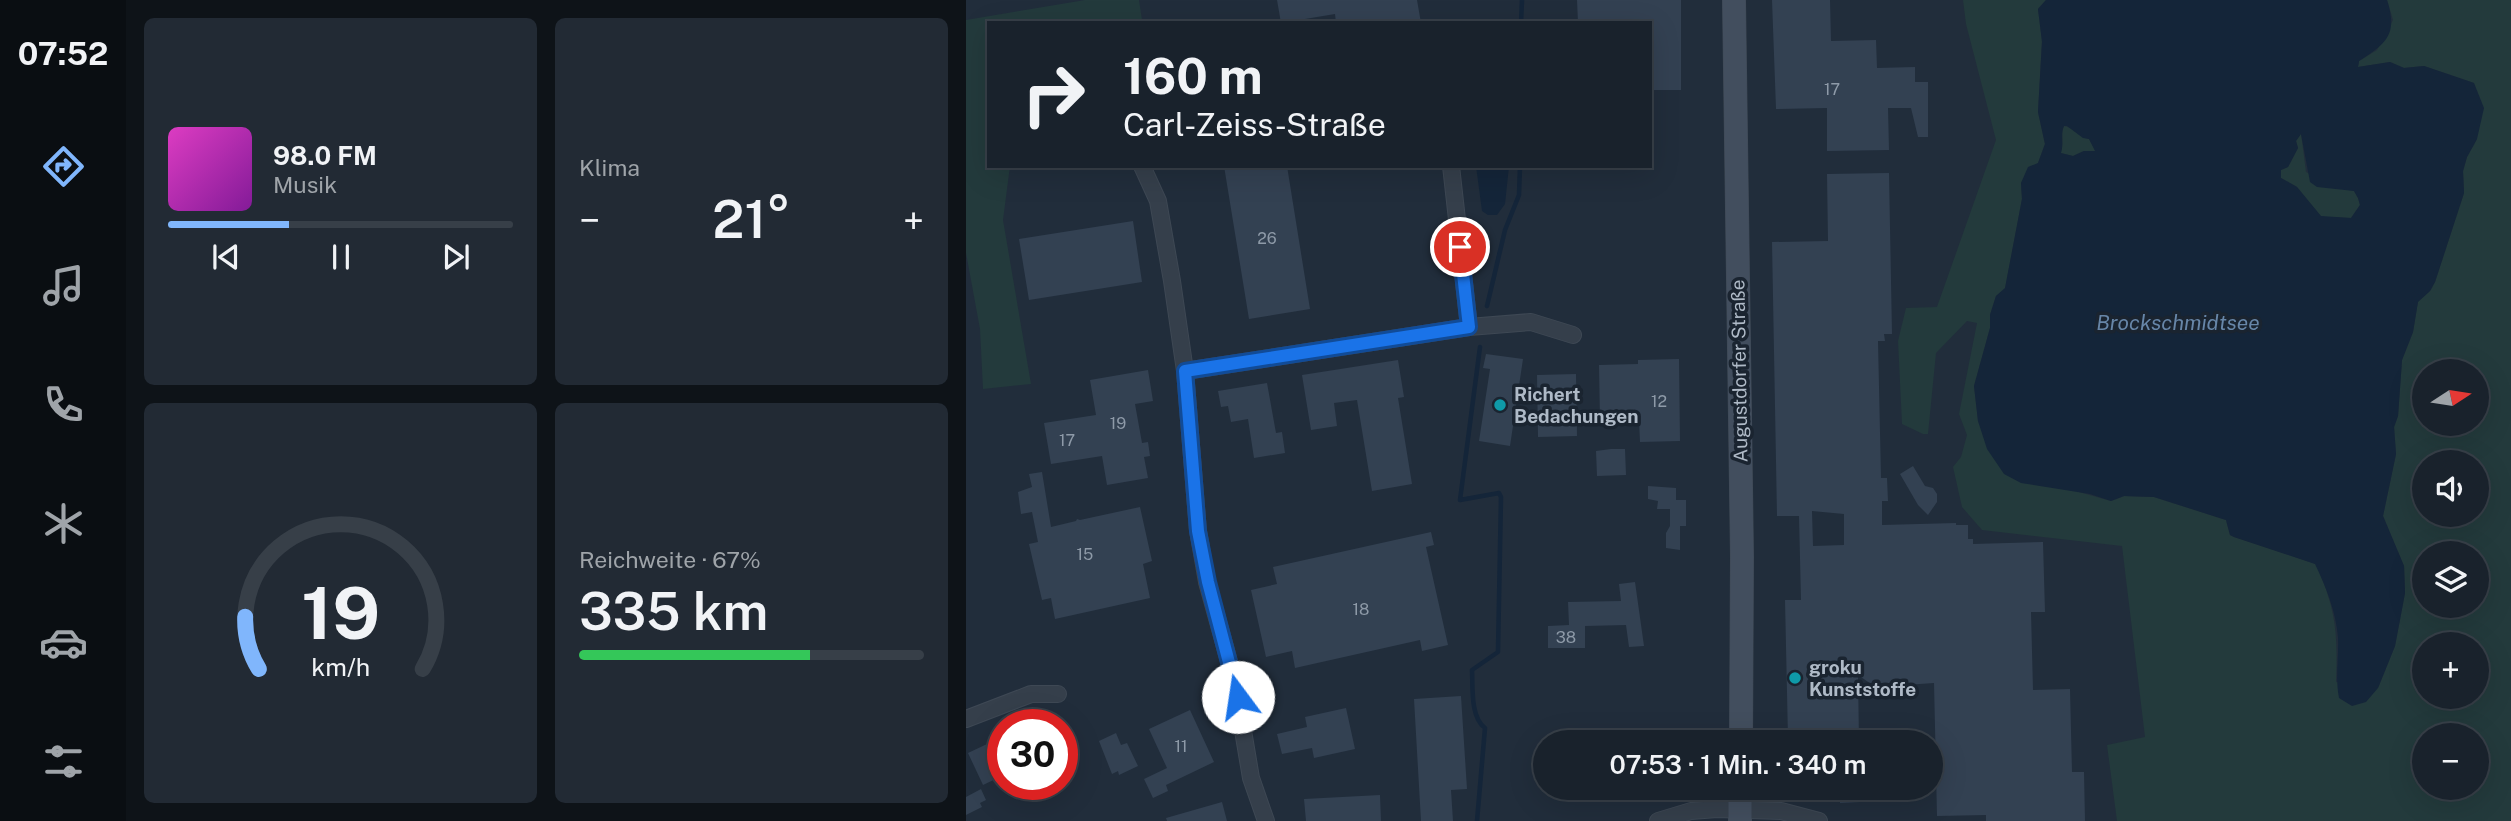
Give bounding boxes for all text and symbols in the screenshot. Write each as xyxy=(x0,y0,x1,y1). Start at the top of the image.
text: 07:52 xyxy=(18,35,108,72)
text: 160 m xyxy=(1123,47,1263,105)
icon: right xyxy=(1008,49,1099,140)
house number: 17 xyxy=(1824,80,1840,99)
text: Carl-Zeiss-Straße xyxy=(1123,106,1386,143)
text: 98.0 FM xyxy=(273,140,377,171)
icon: directions xyxy=(39,142,88,191)
text: Klima xyxy=(579,154,640,181)
text: Musik xyxy=(273,171,337,198)
text: 21° xyxy=(712,189,791,250)
text: − xyxy=(579,198,600,243)
text: + xyxy=(903,198,924,243)
pin xyxy=(1430,217,1490,277)
icon: arrive xyxy=(1441,228,1479,266)
house number: 26 xyxy=(1257,229,1277,248)
icon: previous xyxy=(207,238,245,276)
icon: pause xyxy=(322,238,360,276)
icon: next xyxy=(437,238,475,276)
icon: music xyxy=(39,261,88,310)
street label: Augustdorfer Straße xyxy=(1726,280,1752,462)
water label: Brockschmidtsee xyxy=(2096,310,2260,335)
north arrow xyxy=(2412,359,2488,436)
map controls xyxy=(2412,359,2489,800)
icon: phone xyxy=(39,380,88,429)
place label: Richert Bedachungen xyxy=(1514,383,1639,427)
house number: 12 xyxy=(1651,392,1667,411)
marker: Richert Bedachungen xyxy=(1492,397,1508,413)
house number: 19 xyxy=(1110,414,1126,433)
house number: 17 xyxy=(1059,431,1075,450)
button: sound xyxy=(2412,450,2489,527)
icon: climate xyxy=(39,499,88,548)
button: layers xyxy=(2412,541,2489,618)
house number: 15 xyxy=(1077,545,1093,564)
text: Reichweite · 67% xyxy=(579,546,761,573)
text: 19 xyxy=(301,570,380,655)
text: 335 km xyxy=(579,581,768,642)
house number: 18 xyxy=(1353,600,1369,619)
icon: car xyxy=(39,618,88,667)
house number: 38 xyxy=(1556,628,1576,647)
button: + xyxy=(2412,632,2489,709)
text: km/h xyxy=(311,652,370,682)
place label: groku Kunststoffe xyxy=(1809,656,1916,700)
position arrow xyxy=(1201,660,1275,734)
marker: groku Kunststoffe xyxy=(1787,670,1803,686)
speed limit sign: 30 xyxy=(987,709,1078,800)
button: − xyxy=(2412,723,2489,800)
icon: filters xyxy=(39,737,88,786)
house number: 11 xyxy=(1174,737,1188,756)
text: 07:53 · 1 Min. · 340 m xyxy=(1610,749,1866,780)

